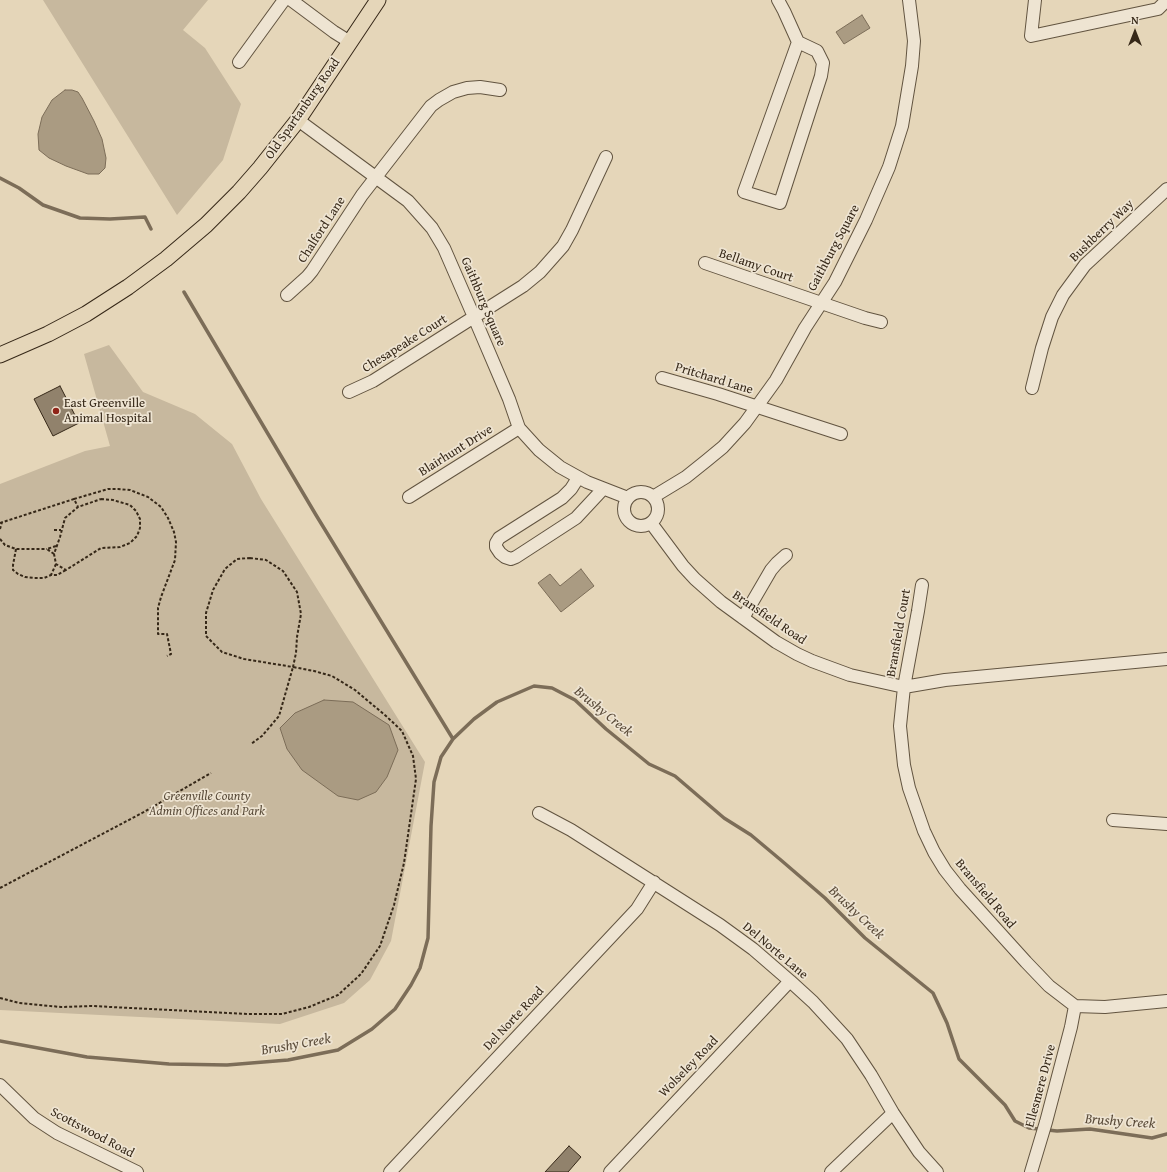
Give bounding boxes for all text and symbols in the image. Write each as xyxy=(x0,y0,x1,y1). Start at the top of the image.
north arrow xyxy=(1115,12,1155,52)
text: N xyxy=(1131,12,1139,28)
street label: Old Spartanburg Road xyxy=(262,55,344,163)
street label: Chalford Lane xyxy=(295,194,349,266)
street label: Bushberry Way xyxy=(1067,197,1137,265)
street label: Gaithburg Square xyxy=(805,202,863,294)
street label: Bellamy Court xyxy=(717,246,795,286)
street label: Gaithburg Square xyxy=(457,255,509,349)
street label: Chesapeake Court xyxy=(360,312,450,376)
street label: Pritchard Lane xyxy=(673,360,755,398)
place label: East Greenville Animal Hospital xyxy=(64,396,152,427)
marker: East Greenville Animal Hospital xyxy=(51,406,61,416)
street label: Blairhunt Drive xyxy=(416,422,496,480)
street label: Bransfield Road xyxy=(729,588,809,648)
street label: Bransfield Court xyxy=(884,588,914,678)
water label: Brushy Creek xyxy=(570,683,636,741)
park label: Greenville County Admin Offices and Park xyxy=(149,789,265,820)
street label: Bransfield Road xyxy=(951,856,1019,932)
water label: Brushy Creek xyxy=(825,883,887,943)
street label: Del Norte Lane xyxy=(739,919,811,983)
street label: Del Norte Road xyxy=(480,984,548,1054)
water label: Brushy Creek xyxy=(260,1031,332,1059)
street label: Wolseley Road xyxy=(656,1033,722,1101)
street label: Ellesmere Drive xyxy=(1022,1043,1060,1129)
street label: Scottswood Road xyxy=(48,1104,136,1162)
water label: Brushy Creek xyxy=(1084,1111,1156,1133)

